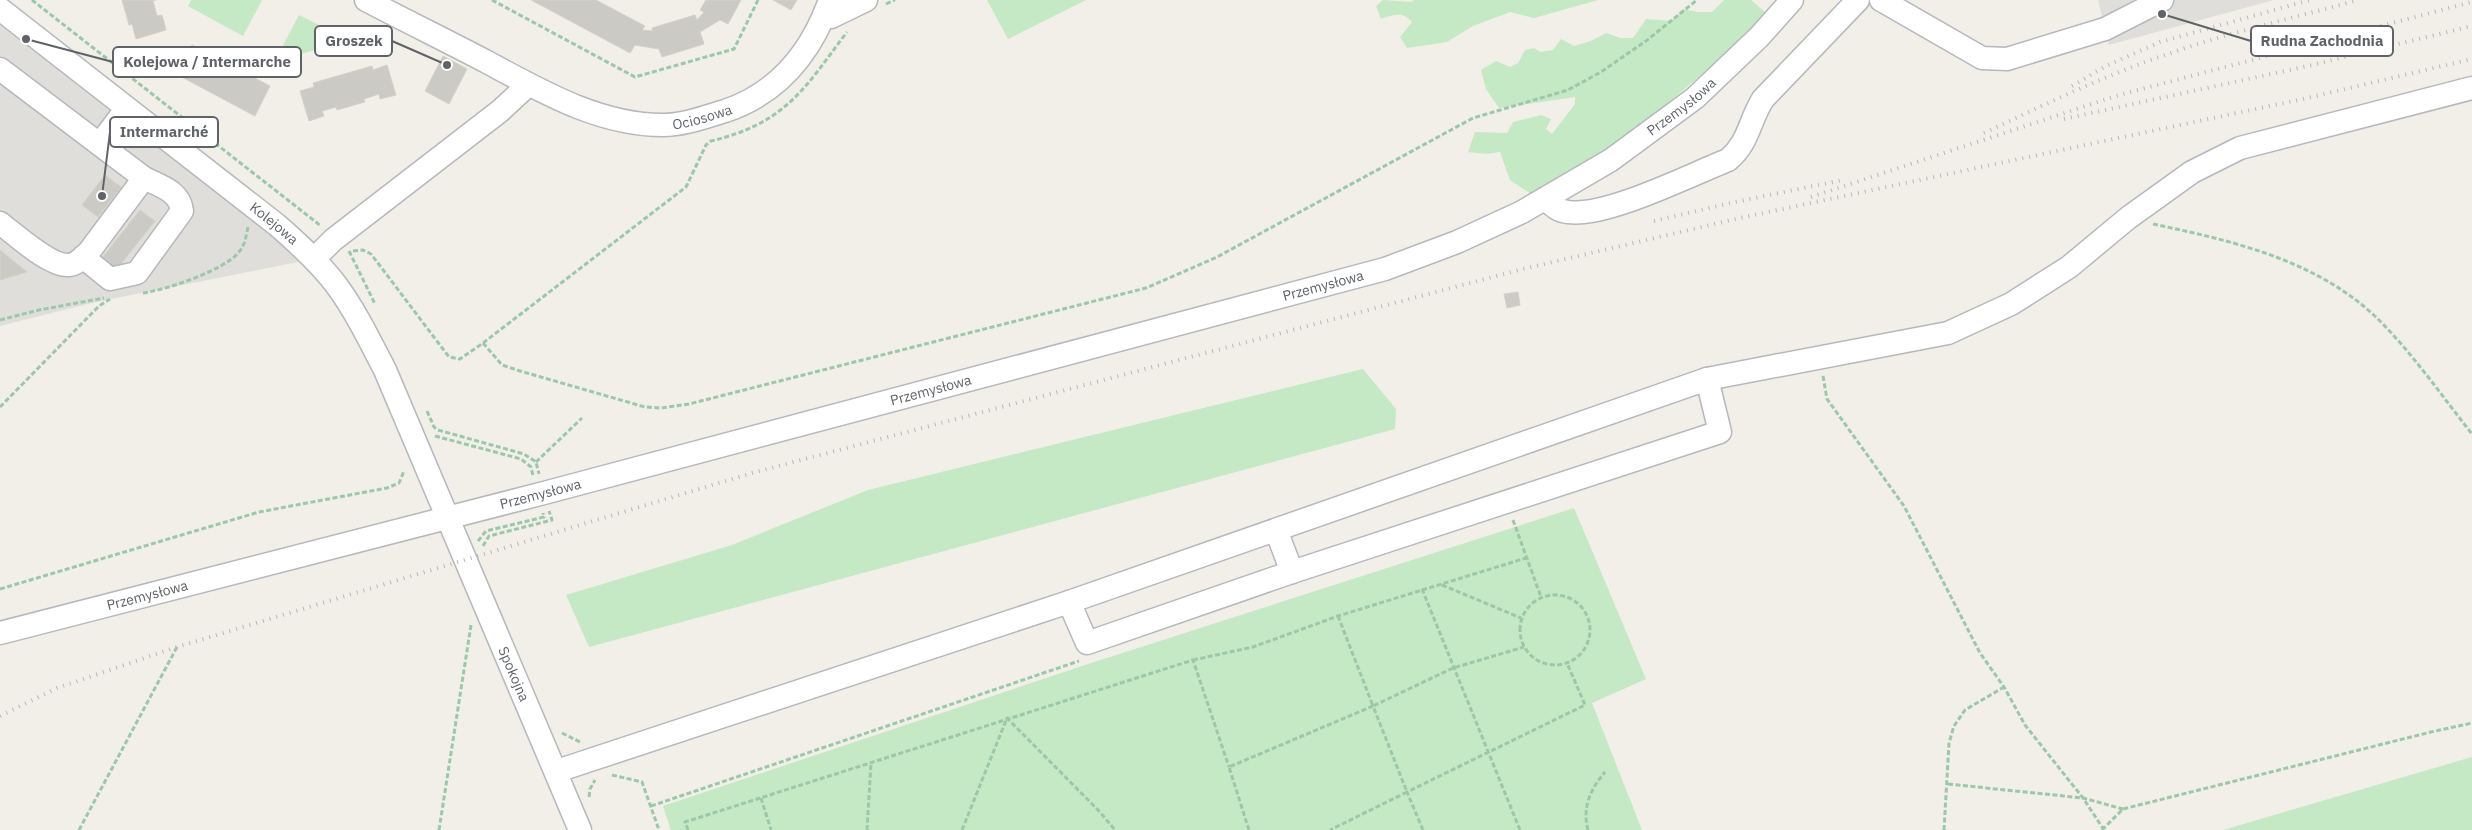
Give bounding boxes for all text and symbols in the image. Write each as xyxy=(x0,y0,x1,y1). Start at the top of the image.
callout: Groszek xyxy=(315,26,392,56)
callout: Rudna Zachodnia xyxy=(2251,26,2393,56)
text: Groszek xyxy=(325,31,383,50)
text: Rudna Zachodnia xyxy=(2261,31,2384,50)
callout: Kolejowa / Intermarche xyxy=(113,47,301,77)
text: Kolejowa / Intermarche xyxy=(123,52,291,71)
street label: Przemysłowa xyxy=(1643,73,1720,139)
street label: Ociosowa xyxy=(671,100,735,133)
callout: Intermarché xyxy=(110,117,218,147)
text: Intermarché xyxy=(120,122,208,141)
street label: Kolejowa xyxy=(246,198,303,249)
street label: Przemysłowa xyxy=(1281,266,1366,305)
street label: Przemysłowa xyxy=(888,370,974,409)
street label: Przemysłowa xyxy=(498,474,583,513)
street label: Przemysłowa xyxy=(105,576,190,614)
street label: Spokojna xyxy=(494,644,534,705)

